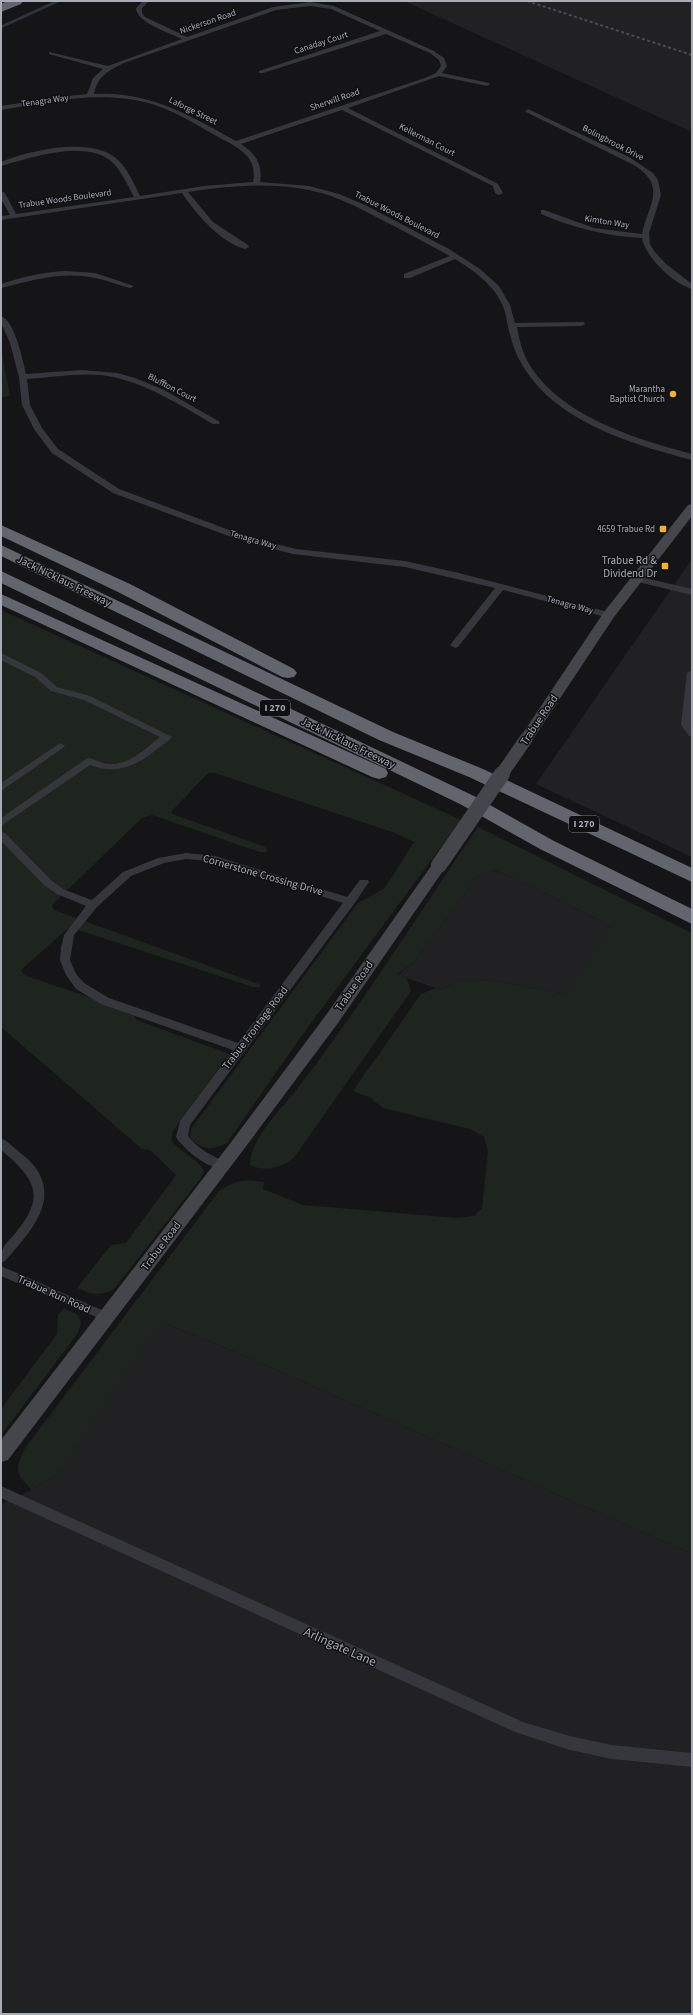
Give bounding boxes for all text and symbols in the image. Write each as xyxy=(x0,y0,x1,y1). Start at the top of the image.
street label: Nickerson Road xyxy=(178,6,238,38)
street label: Canaday Court xyxy=(292,28,350,58)
street label: Sherwill Road xyxy=(308,85,362,115)
street label: Tenagra Way xyxy=(21,91,70,111)
street label: Laforge Street xyxy=(167,94,219,128)
street label: Kellerman Court xyxy=(397,120,457,160)
street label: Bolingbrook Drive xyxy=(580,122,647,164)
street label: Trabue Woods Boulevard xyxy=(18,186,112,212)
street label: Trabue Woods Boulevard xyxy=(352,188,442,242)
street label: Kimton Way xyxy=(584,212,631,232)
street label: Bluffton Court xyxy=(145,370,199,406)
place label: Marantha Baptist Church xyxy=(610,383,665,406)
marker: Marantha Baptist Church xyxy=(668,389,678,399)
place label: 4659 Trabue Rd xyxy=(597,523,655,536)
marker: 4659 Trabue Rd xyxy=(658,524,668,534)
street label: Tenagra Way xyxy=(228,527,278,553)
street label: Jack Nicklaus Freeway xyxy=(14,552,114,610)
place label: Trabue Rd & Dividend Dr xyxy=(602,553,657,581)
marker: Trabue Rd & Dividend Dr xyxy=(660,561,670,571)
street label: Tenagra Way xyxy=(545,593,595,618)
street label: Trabue Road xyxy=(517,692,561,748)
road number: I 270 xyxy=(260,700,290,716)
street label: Jack Nicklaus Freeway xyxy=(298,714,398,772)
road number: I 270 xyxy=(569,816,599,832)
street label: Cornerstone Crossing Drive xyxy=(201,851,325,899)
street label: Trabue Road xyxy=(331,958,377,1014)
street label: Trabue Frontage Road xyxy=(219,983,291,1073)
street label: Trabue Road xyxy=(138,1218,184,1274)
street label: Trabue Run Road xyxy=(15,1271,93,1317)
street label: Arlingate Lane xyxy=(301,1623,379,1671)

